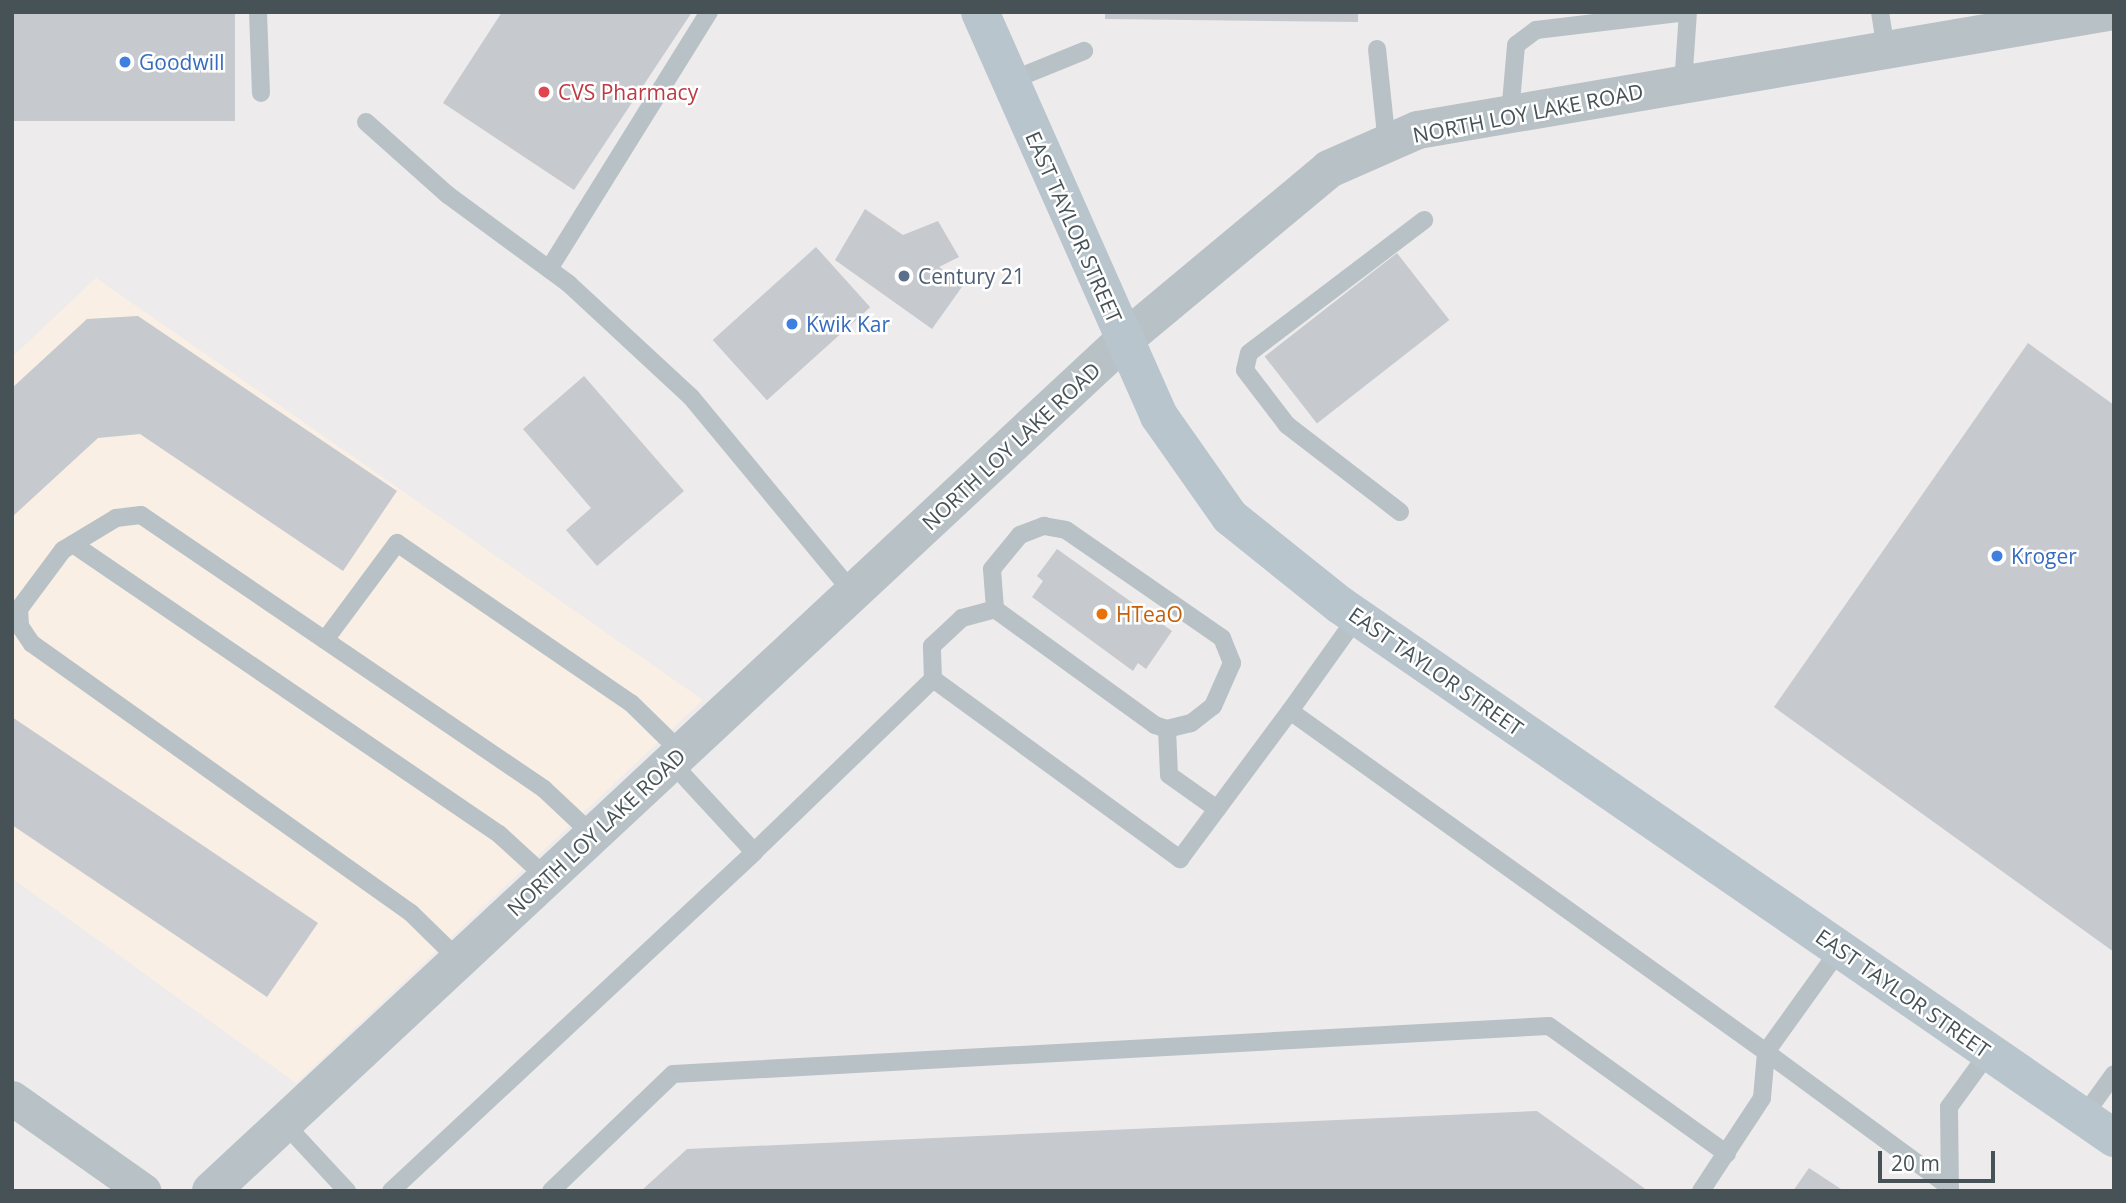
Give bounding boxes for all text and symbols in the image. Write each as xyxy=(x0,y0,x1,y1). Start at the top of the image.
place label: Goodwill xyxy=(139,49,225,75)
marker: Goodwill xyxy=(117,54,133,70)
street label: NORTH LOY LAKE ROAD xyxy=(1411,78,1645,148)
place label: CVS Pharmacy xyxy=(558,79,698,105)
marker: CVS Pharmacy xyxy=(536,84,552,100)
street label: EAST TAYLOR STREET xyxy=(1020,127,1128,327)
place label: Century 21 xyxy=(918,263,1025,289)
marker: Century 21 xyxy=(896,268,912,284)
place label: Kwik Kar xyxy=(806,311,890,337)
marker: Kwik Kar xyxy=(784,316,800,332)
street label: NORTH LOY LAKE ROAD xyxy=(917,357,1105,535)
place label: Kroger xyxy=(2011,543,2077,569)
marker: Kroger xyxy=(1989,548,2005,564)
place label: HTeaO xyxy=(1116,601,1183,627)
street label: EAST TAYLOR STREET xyxy=(1344,601,1528,741)
marker: HTeaO xyxy=(1094,606,1110,622)
street label: NORTH LOY LAKE ROAD xyxy=(502,743,690,921)
street label: EAST TAYLOR STREET xyxy=(1811,923,1995,1063)
scale bar xyxy=(1881,1136,1998,1180)
text: 20 m xyxy=(1891,1149,1940,1177)

